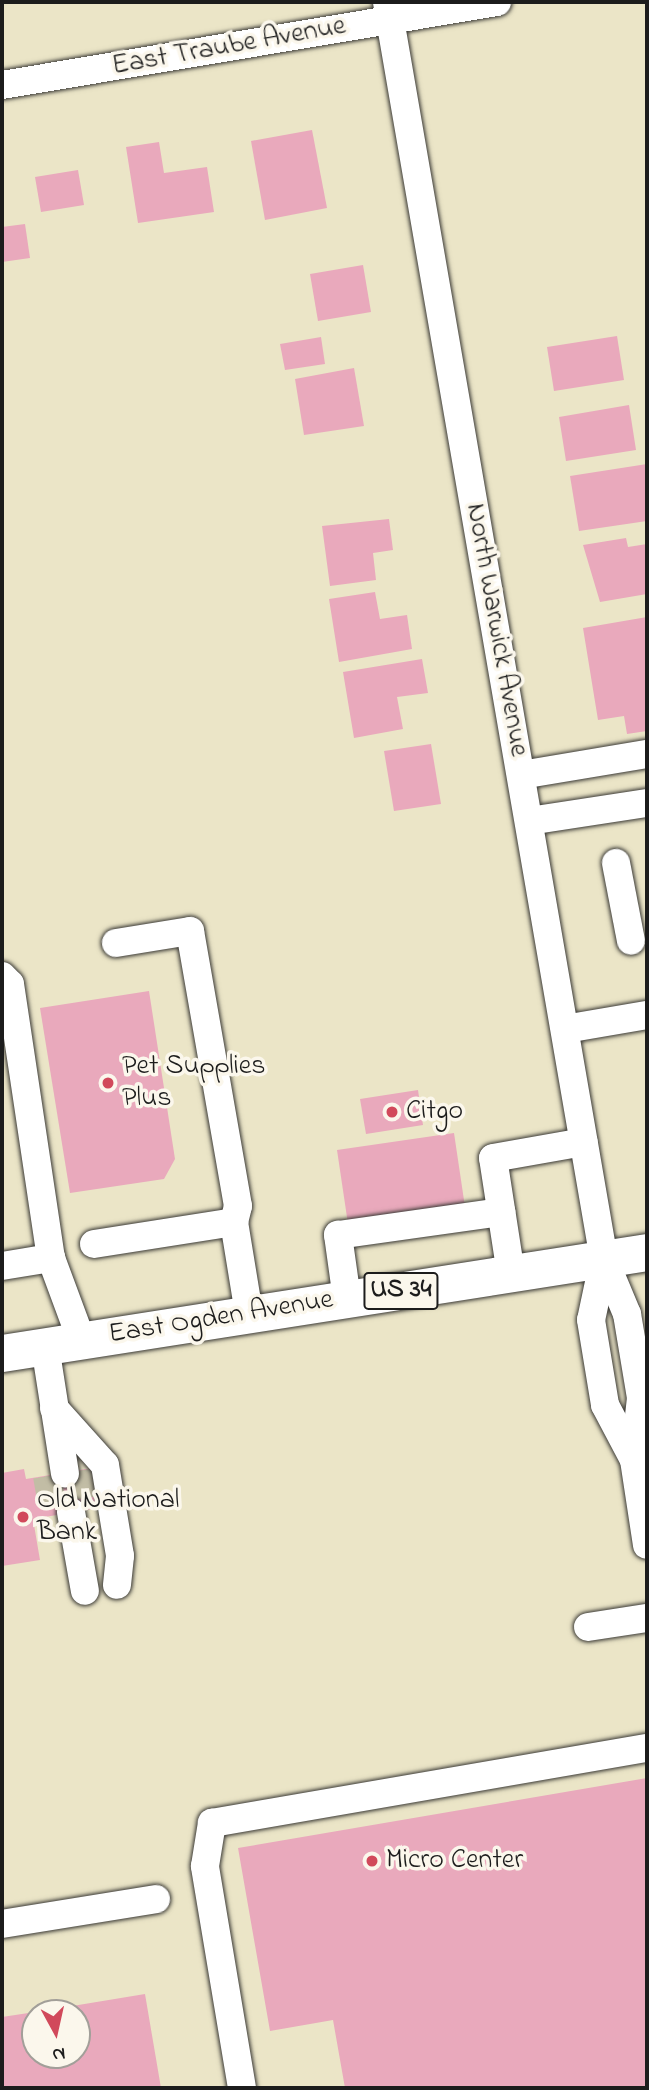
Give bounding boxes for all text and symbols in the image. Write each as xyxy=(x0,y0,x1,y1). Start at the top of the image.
street label: East Traube Avenue xyxy=(110,10,348,84)
street label: North Warwick Avenue xyxy=(457,501,535,759)
place label: Pet Supplies Plus xyxy=(122,1050,266,1116)
marker: Pet Supplies Plus xyxy=(100,1075,116,1091)
place label: Citgo xyxy=(406,1095,463,1129)
marker: Citgo xyxy=(384,1104,400,1120)
road number: US 34 xyxy=(362,1268,440,1314)
street label: East Ogden Avenue xyxy=(106,1284,336,1352)
place label: Old National Bank xyxy=(37,1484,179,1550)
marker: Old National Bank xyxy=(15,1509,31,1525)
place label: Micro Center xyxy=(386,1844,523,1878)
marker: Micro Center xyxy=(364,1853,380,1869)
north arrow xyxy=(21,1999,91,2069)
text: N xyxy=(50,2039,67,2068)

